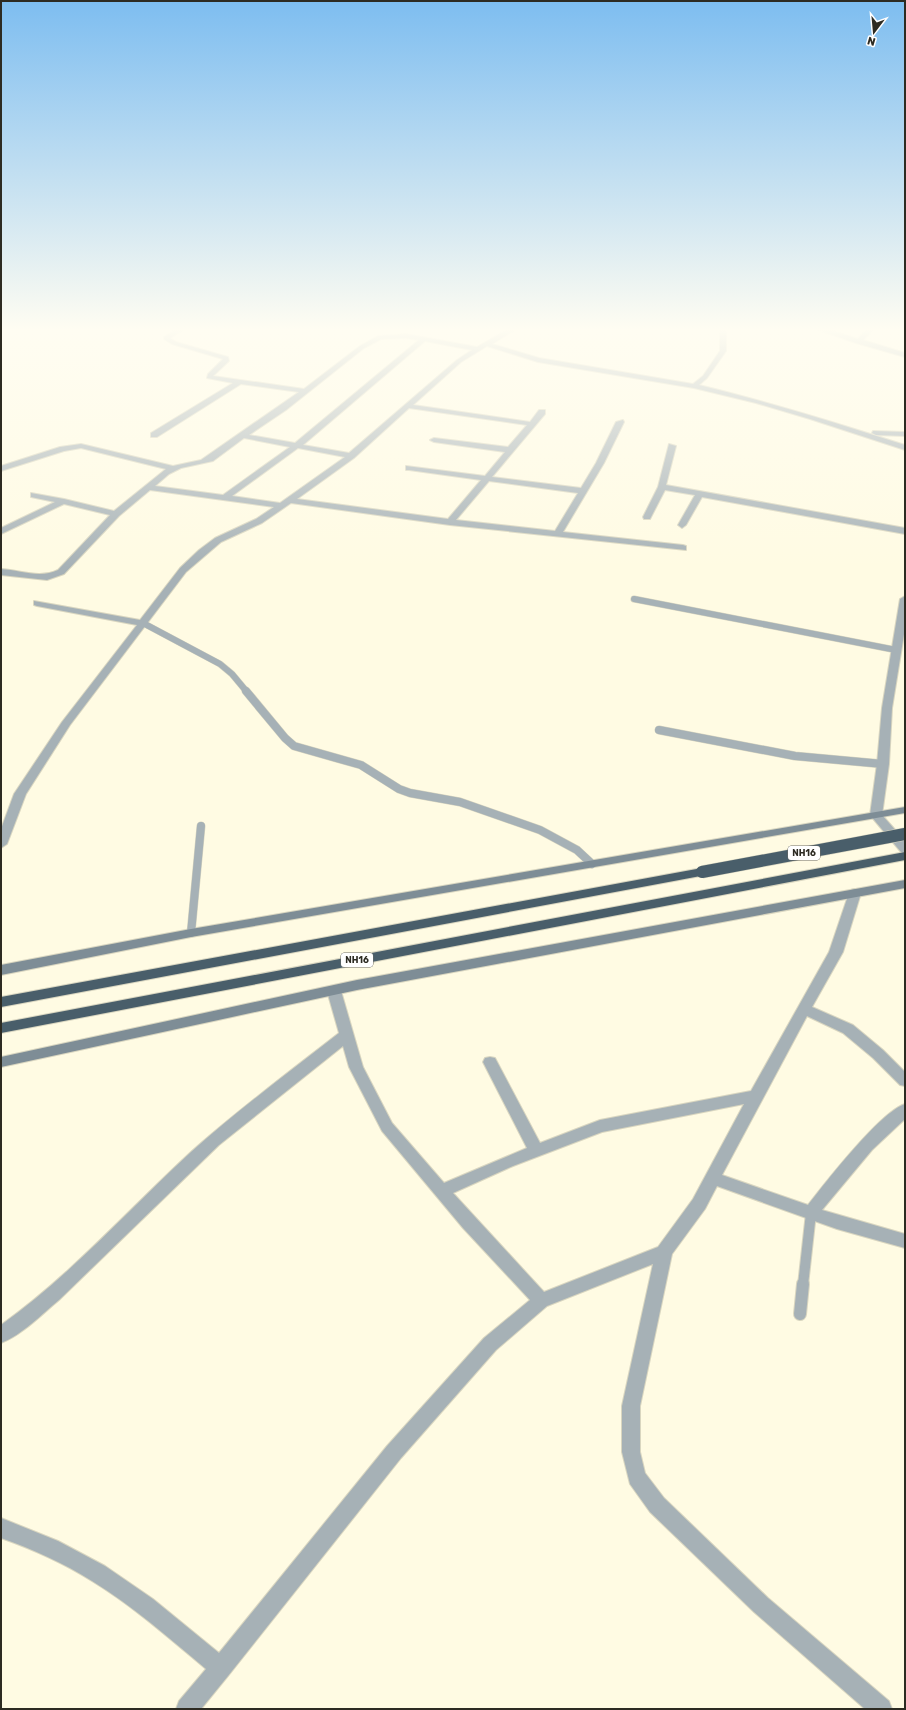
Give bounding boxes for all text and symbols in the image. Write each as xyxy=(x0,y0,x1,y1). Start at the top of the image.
north arrow xyxy=(854,12,894,52)
text: N xyxy=(866,34,877,48)
road number: NH16 xyxy=(788,846,820,860)
road number: NH16 xyxy=(341,953,373,967)

